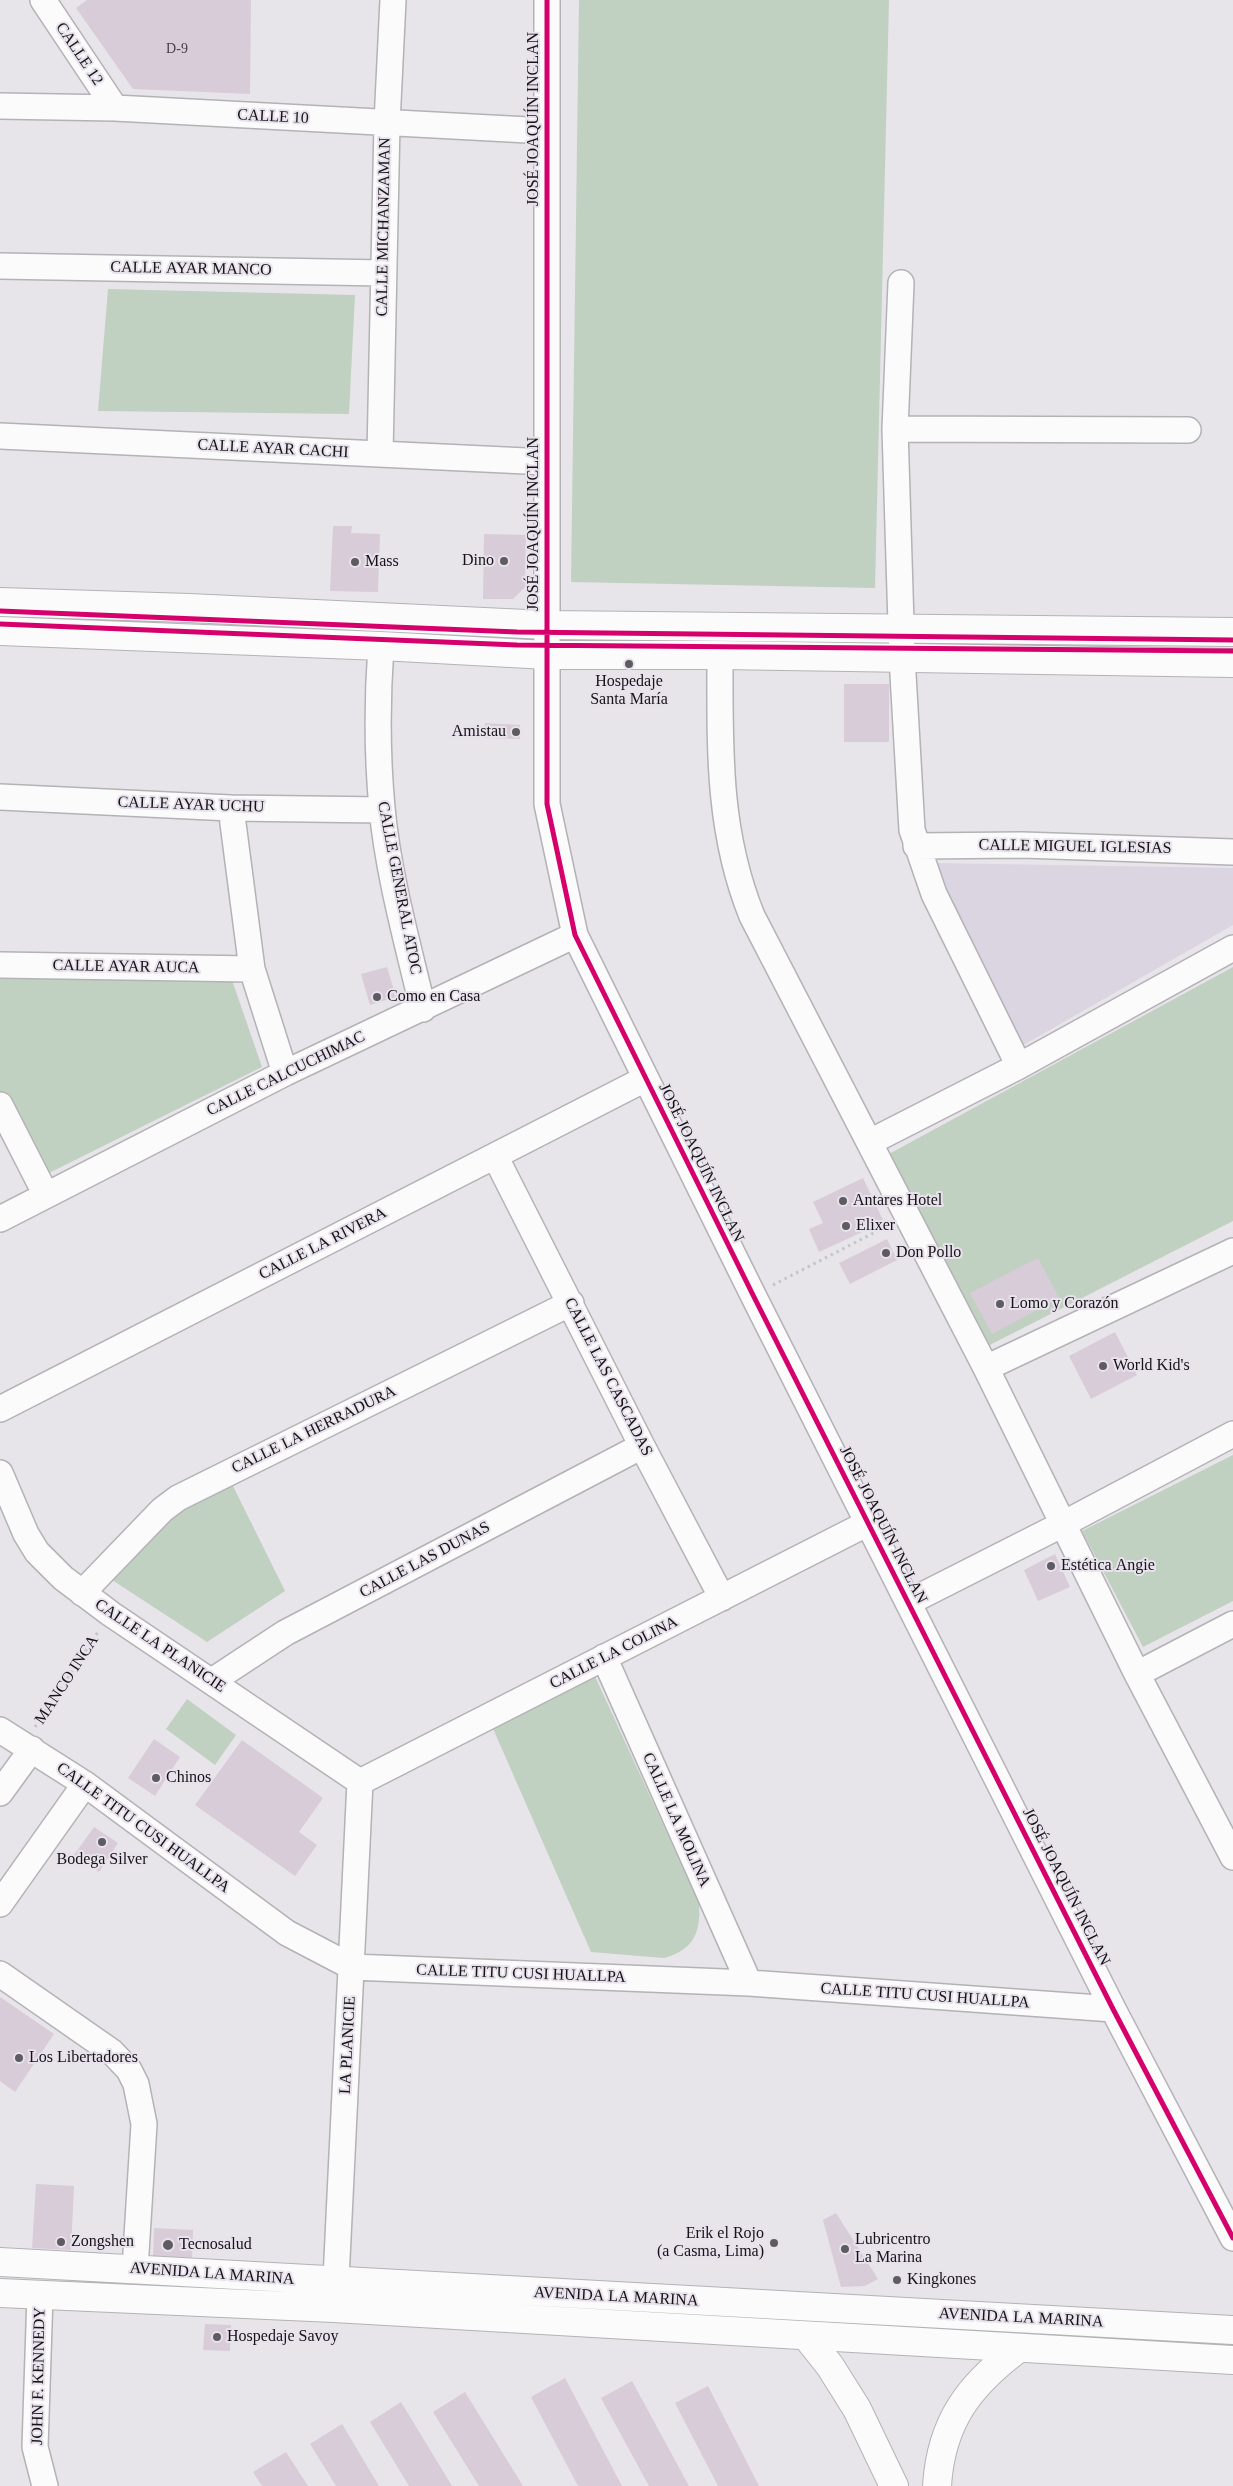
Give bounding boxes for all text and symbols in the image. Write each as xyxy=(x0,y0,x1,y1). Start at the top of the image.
street label: CALLE 12 xyxy=(51,19,107,89)
street label: JOSÉ JOAQUÍN INCLAN xyxy=(524,32,544,206)
house number: D-9 xyxy=(166,41,188,57)
street label: CALLE 10 xyxy=(237,106,309,128)
street label: CALLE MICHANZAMAN xyxy=(373,137,395,317)
street label: CALLE AYAR MANCO xyxy=(110,258,272,280)
street label: CALLE AYAR CACHI xyxy=(197,435,349,463)
street label: JOSÉ JOAQUÍN INCLAN xyxy=(524,437,544,611)
place label: Dino xyxy=(462,551,494,571)
place label: Mass xyxy=(365,552,399,572)
marker: Dino xyxy=(498,555,510,567)
marker: Mass xyxy=(349,556,361,568)
marker: Hospedaje Santa María xyxy=(623,658,635,670)
place label: Hospedaje Santa María xyxy=(590,672,668,710)
place label: Amistau xyxy=(452,722,506,742)
marker: Amistau xyxy=(510,726,522,738)
street label: CALLE AYAR UCHU xyxy=(117,793,265,817)
street label: CALLE GENERAL ATOC xyxy=(373,800,425,976)
street label: CALLE MIGUEL IGLESIAS xyxy=(978,836,1172,858)
street label: CALLE AYAR AUCA xyxy=(52,956,200,978)
place label: Como en Casa xyxy=(387,987,480,1007)
marker: Como en Casa xyxy=(371,991,383,1003)
street label: CALLE CALCUCHIMAC xyxy=(204,1027,368,1121)
street label: JOSÉ JOAQUÍN INCLAN xyxy=(654,1080,748,1246)
place label: Antares Hotel xyxy=(853,1191,942,1211)
marker: Antares Hotel xyxy=(837,1195,849,1207)
street label: CALLE LA RIVERA xyxy=(256,1204,390,1284)
place label: Elixer xyxy=(856,1216,895,1236)
marker: Elixer xyxy=(840,1220,852,1232)
place label: Don Pollo xyxy=(896,1243,961,1263)
marker: Don Pollo xyxy=(880,1247,892,1259)
place label: Lomo y Corazón xyxy=(1010,1294,1118,1314)
street label: CALLE LAS CASCADAS xyxy=(560,1295,656,1459)
marker: Lomo y Corazón xyxy=(994,1298,1006,1310)
place label: World Kid's xyxy=(1113,1356,1190,1376)
marker: World Kid's xyxy=(1097,1360,1109,1372)
street label: CALLE LA HERRADURA xyxy=(229,1382,399,1478)
street label: JOSÉ JOAQUÍN INCLAN xyxy=(835,1443,931,1607)
street label: CALLE LAS DUNAS xyxy=(357,1518,493,1602)
place label: Estética Angie xyxy=(1061,1556,1155,1576)
marker: Estética Angie xyxy=(1045,1560,1057,1572)
street label: CALLE LA PLANICIE xyxy=(91,1595,229,1697)
street label: CALLE LA COLINA xyxy=(547,1612,681,1694)
street label: MANCO INCA xyxy=(31,1632,103,1728)
street label: CALLE LA MOLINA xyxy=(638,1750,714,1890)
street label: CALLE TITU CUSI HUALLPA xyxy=(53,1759,233,1897)
place label: Chinos xyxy=(166,1768,211,1788)
marker: Chinos xyxy=(150,1772,162,1784)
street label: JOSÉ JOAQUÍN INCLAN xyxy=(1018,1805,1114,1969)
marker: Bodega Silver xyxy=(96,1836,108,1848)
place label: Bodega Silver xyxy=(56,1850,148,1870)
street label: CALLE TITU CUSI HUALLPA xyxy=(416,1961,626,1987)
street label: CALLE TITU CUSI HUALLPA xyxy=(820,1979,1030,2013)
street label: LA PLANICIE xyxy=(336,1995,360,2095)
place label: Los Libertadores xyxy=(29,2048,138,2068)
marker: Los Libertadores xyxy=(13,2052,25,2064)
place label: Erik el Rojo (a Casma, Lima) xyxy=(657,2224,764,2262)
place label: Lubricentro La Marina xyxy=(855,2230,931,2268)
place label: Zongshen xyxy=(71,2232,134,2252)
place label: Tecnosalud xyxy=(179,2235,252,2255)
marker: Zongshen xyxy=(55,2236,67,2248)
marker: Erik el Rojo (a Casma, Lima) xyxy=(768,2237,780,2249)
marker: Tecnosalud xyxy=(161,2238,175,2252)
marker: Lubricentro La Marina xyxy=(839,2243,851,2255)
street label: AVENIDA LA MARINA xyxy=(129,2259,295,2289)
place label: Kingkones xyxy=(907,2270,976,2290)
marker: Kingkones xyxy=(891,2274,903,2286)
street label: AVENIDA LA MARINA xyxy=(533,2283,699,2311)
street label: AVENIDA LA MARINA xyxy=(938,2304,1104,2332)
street label: JOHN F. KENNEDY xyxy=(28,2307,50,2445)
place label: Hospedaje Savoy xyxy=(227,2327,339,2347)
marker: Hospedaje Savoy xyxy=(211,2331,223,2343)

